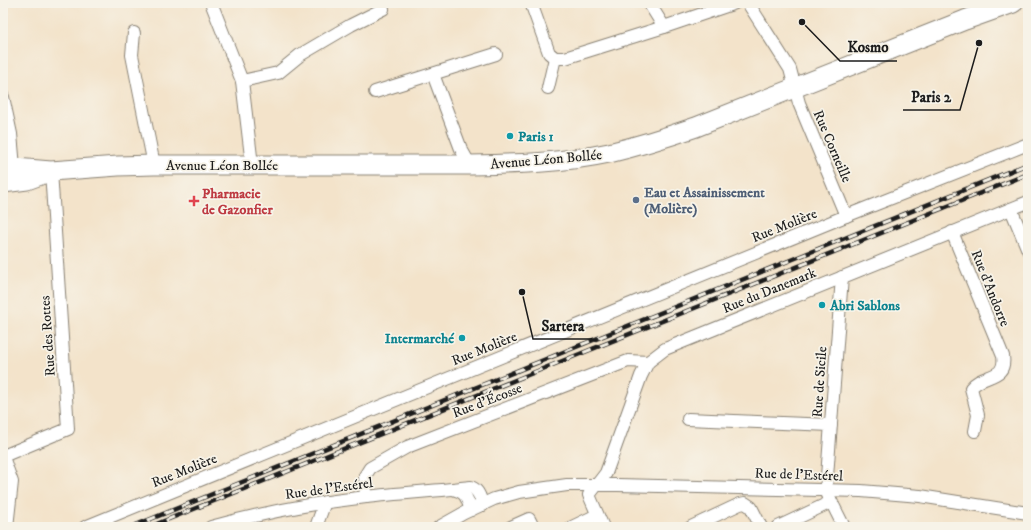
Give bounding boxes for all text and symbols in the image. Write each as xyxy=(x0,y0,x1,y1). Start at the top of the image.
callout: Kosmo xyxy=(840,34,897,61)
text: Kosmo xyxy=(847,38,889,57)
callout: Paris 2 xyxy=(903,83,960,110)
text: Paris 2 xyxy=(911,88,952,107)
street label: Rue Corneille xyxy=(809,107,855,186)
place label: Paris 1 xyxy=(518,128,554,146)
marker: Paris 1 xyxy=(505,131,515,141)
street label: Avenue Léon Bollée xyxy=(490,146,603,174)
street label: Avenue Léon Bollée xyxy=(166,157,278,175)
place label: Eau et Assainissement (Molière) xyxy=(644,184,765,218)
place label: Pharmacie de Gazonfier xyxy=(202,185,273,219)
marker: Eau et Assainissement (Molière) xyxy=(631,195,641,205)
marker: Pharmacie de Gazonfier xyxy=(189,196,199,206)
street label: Rue Molière xyxy=(749,205,820,247)
street label: Rue d'Andorre xyxy=(967,247,1014,330)
street label: Rue du Danemark xyxy=(720,264,819,318)
street label: Rue des Rottes xyxy=(36,295,60,377)
place label: Abri Sablons xyxy=(829,297,900,315)
marker: Abri Sablons xyxy=(817,300,827,310)
callout: Sartera xyxy=(533,312,592,339)
text: Sartera xyxy=(542,317,585,336)
street label: Rue Molière xyxy=(449,328,520,370)
place label: Intermarché xyxy=(385,330,454,348)
marker: Intermarché xyxy=(457,333,467,343)
street label: Rue de Sicile xyxy=(809,346,831,418)
street label: Rue d'Écosse xyxy=(450,379,525,422)
street label: Rue Molière xyxy=(149,450,220,492)
street label: Rue de l'Estérel xyxy=(754,464,844,486)
street label: Rue de l'Estérel xyxy=(284,474,375,504)

